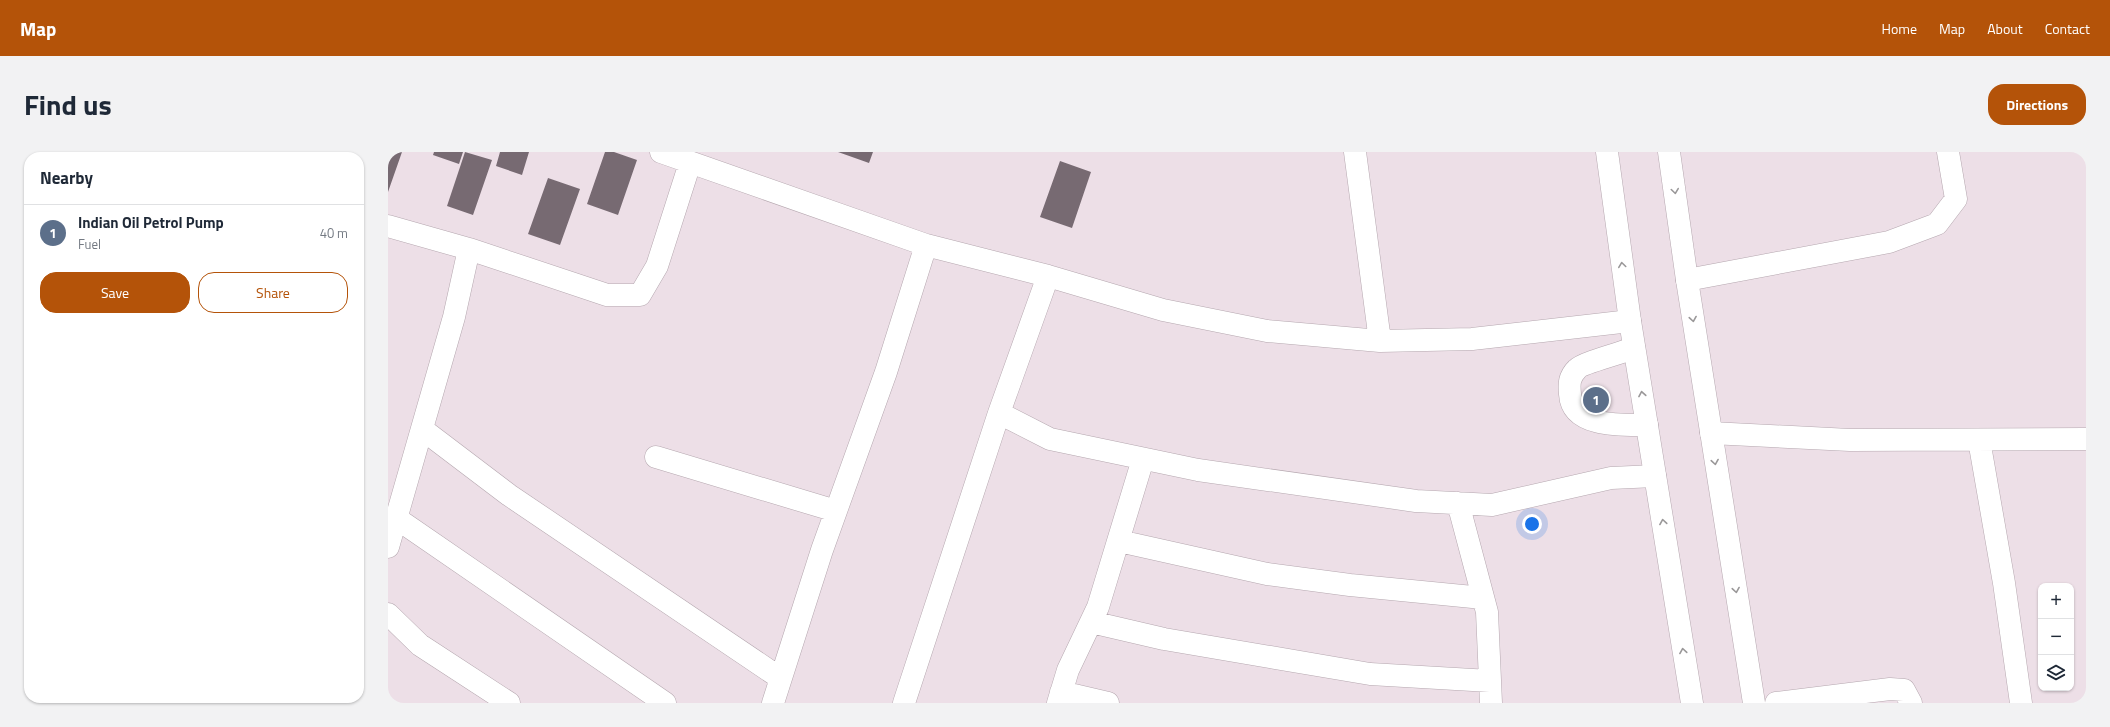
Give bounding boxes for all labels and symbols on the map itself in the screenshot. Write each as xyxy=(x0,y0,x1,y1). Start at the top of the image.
one-way arrow xyxy=(1670,188,1679,194)
one-way arrow xyxy=(1618,262,1627,269)
one-way arrow xyxy=(1688,316,1697,322)
pin: 1 xyxy=(1583,385,1609,415)
one-way arrow xyxy=(1638,391,1647,397)
one-way arrow xyxy=(1710,459,1719,465)
your location xyxy=(1522,514,1542,534)
one-way arrow xyxy=(1659,519,1668,525)
one-way arrow xyxy=(1731,587,1740,593)
one-way arrow xyxy=(1680,648,1688,654)

